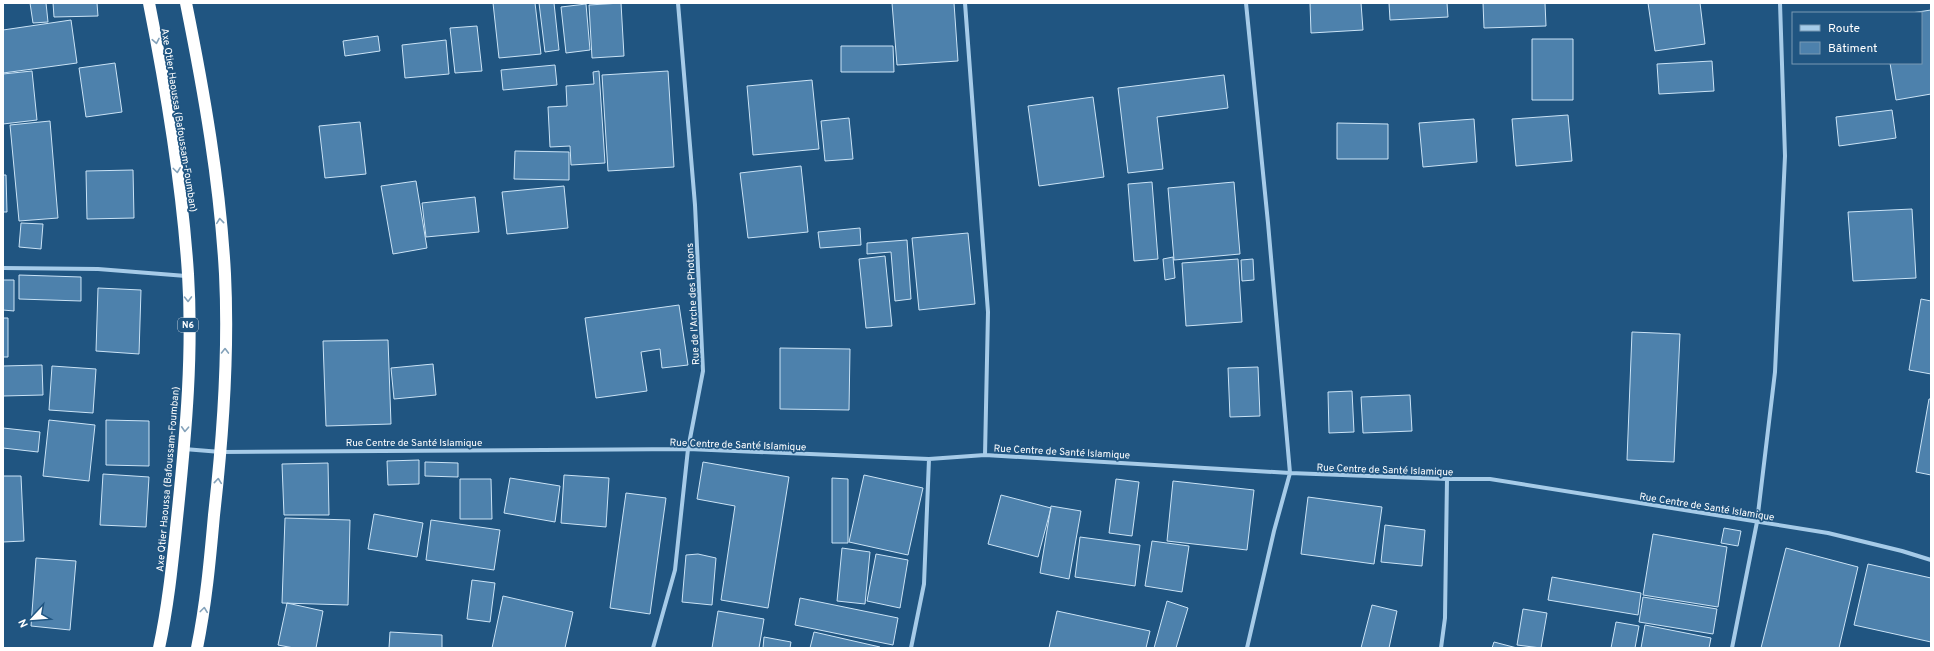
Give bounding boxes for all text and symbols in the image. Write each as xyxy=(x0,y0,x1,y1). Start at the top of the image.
legend xyxy=(1792,12,1922,64)
text: Route xyxy=(1828,21,1860,37)
street label: Axe Qtier Haoussa (Bafoussam-Foumban) xyxy=(158,27,199,213)
one-way arrow xyxy=(152,38,160,44)
text: Bâtiment xyxy=(1828,41,1878,57)
one-way arrow xyxy=(172,166,181,173)
one-way arrow xyxy=(216,218,225,224)
street label: Rue de l'Arche des Photons xyxy=(684,242,703,365)
one-way arrow xyxy=(184,296,192,302)
road number: N6 xyxy=(178,318,198,332)
one-way arrow xyxy=(221,348,229,354)
street label: Axe Qtier Haoussa (Bafoussam-Foumban) xyxy=(154,386,183,572)
one-way arrow xyxy=(181,426,190,432)
street label: Rue Centre de Santé Islamique xyxy=(346,437,482,450)
street label: Rue Centre de Santé Islamique xyxy=(669,437,806,454)
street label: Rue Centre de Santé Islamique xyxy=(993,442,1130,463)
street label: Rue Centre de Santé Islamique xyxy=(1316,462,1453,479)
one-way arrow xyxy=(213,477,222,484)
street label: Rue Centre de Santé Islamique xyxy=(1638,490,1775,525)
north arrow xyxy=(12,599,52,639)
one-way arrow xyxy=(200,607,209,613)
text: N xyxy=(16,616,32,630)

